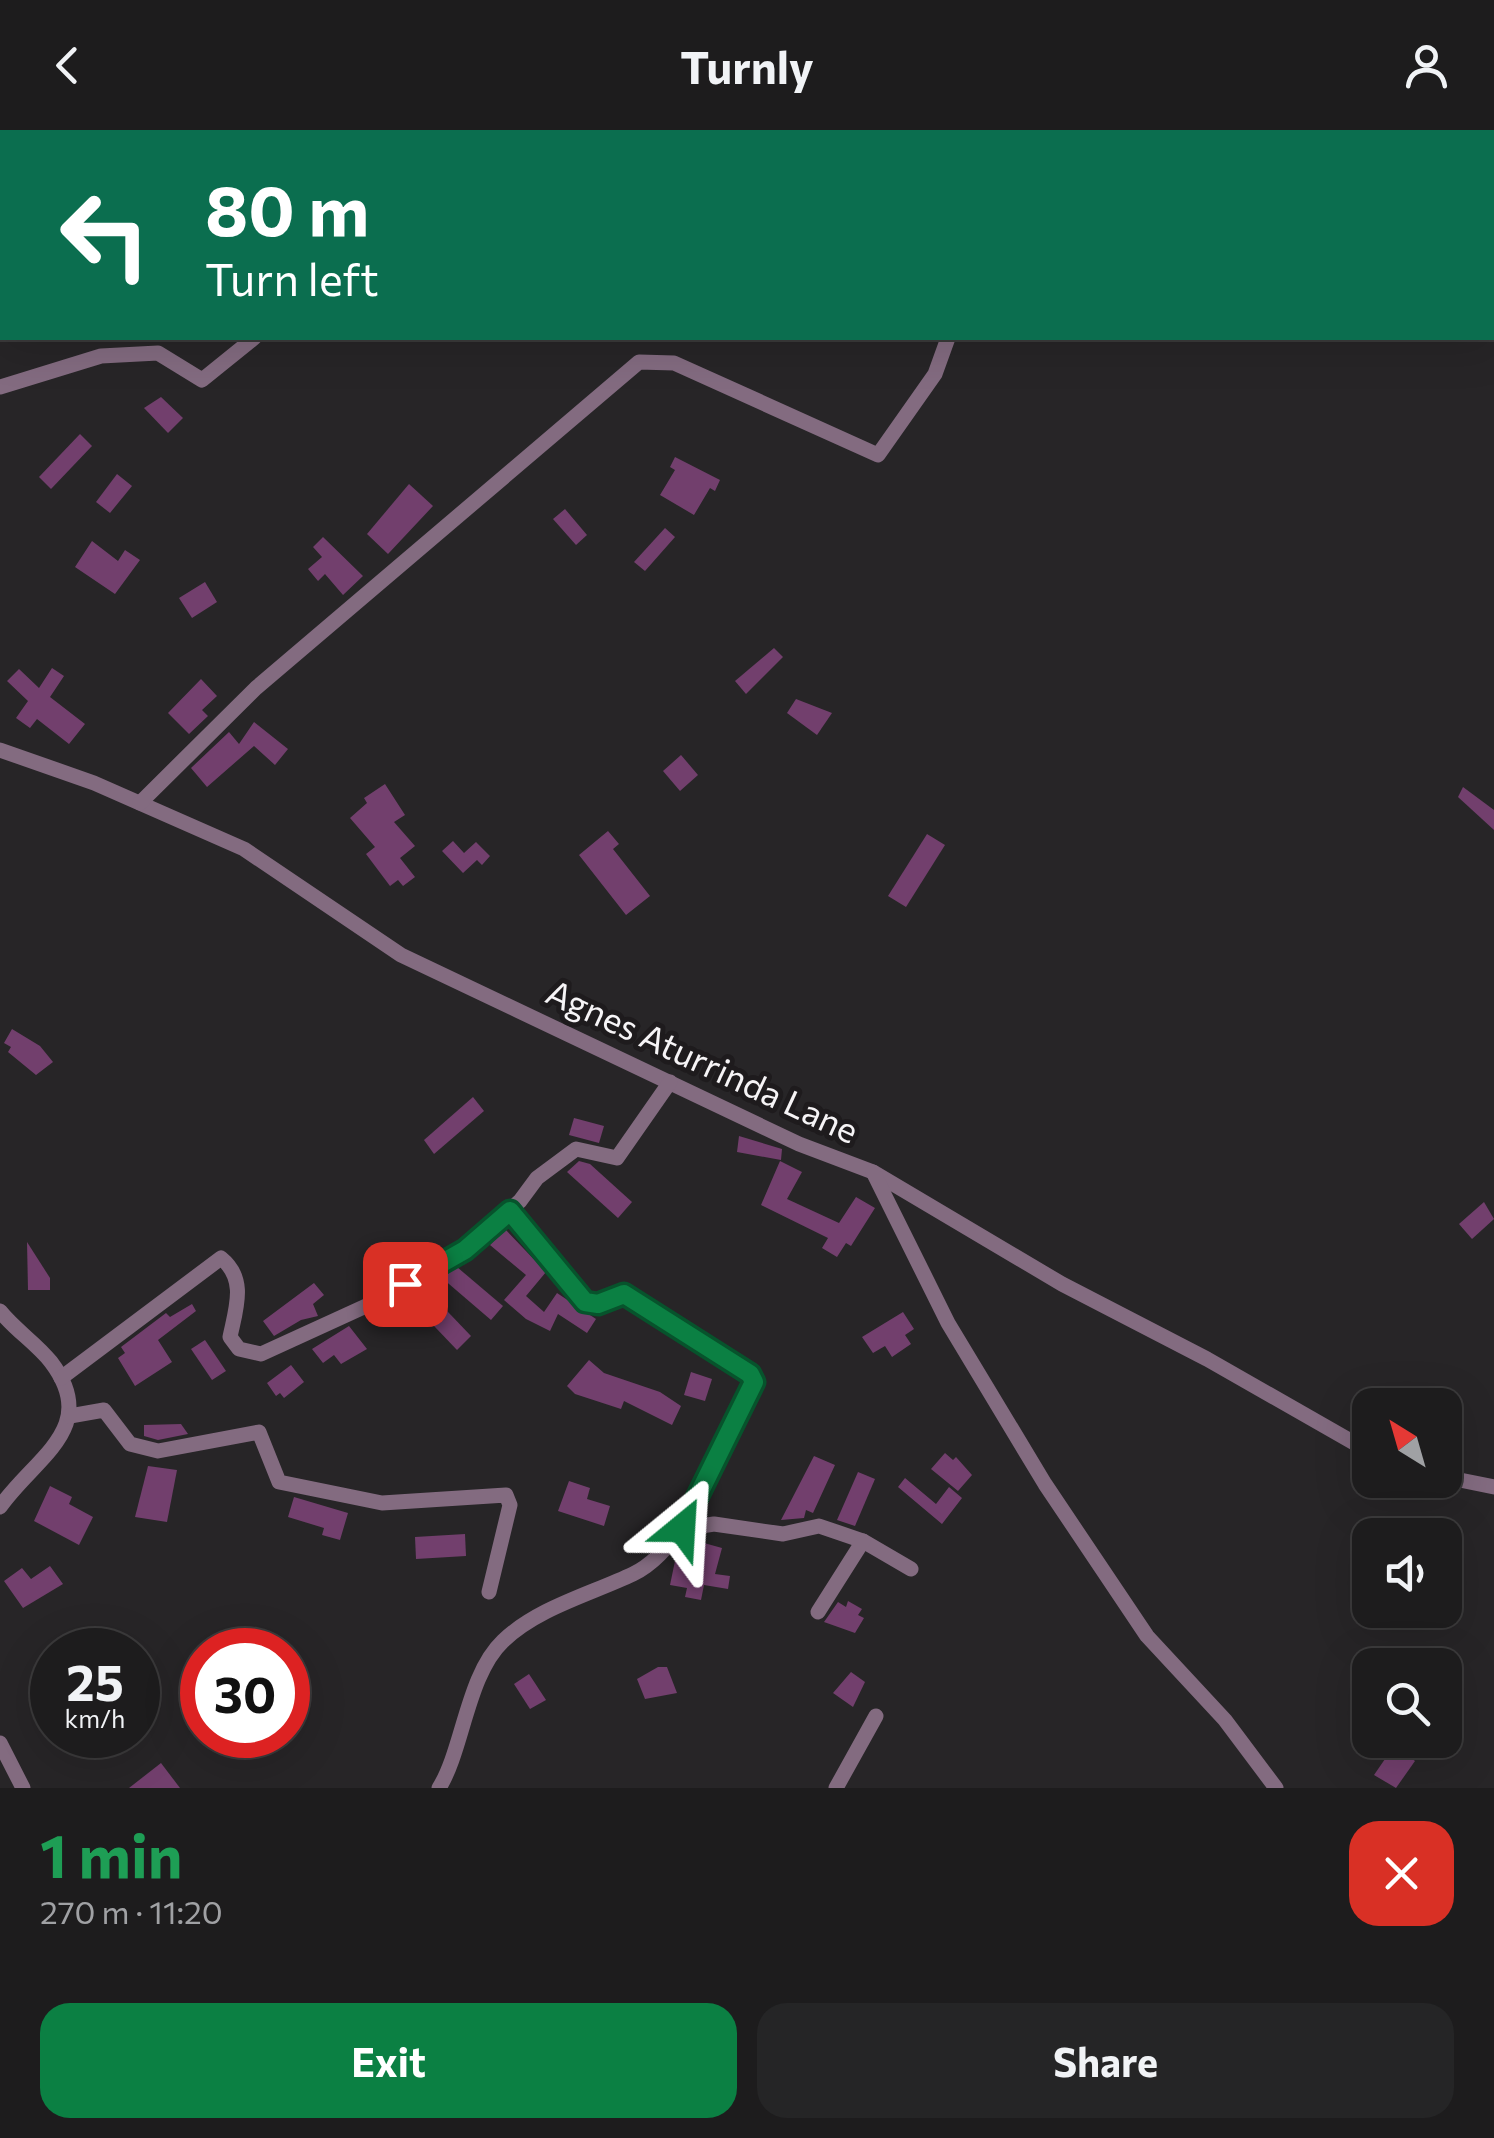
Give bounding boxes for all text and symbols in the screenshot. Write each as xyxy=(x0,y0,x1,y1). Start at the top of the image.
icon: back xyxy=(40,38,95,93)
text: Turnly xyxy=(680,38,814,93)
icon: person xyxy=(1399,38,1454,93)
text: 80 m xyxy=(205,165,369,250)
icon: left xyxy=(40,170,170,300)
text: Turn left xyxy=(205,250,379,305)
street label: Agnes Aturrinda Lane xyxy=(540,969,866,1151)
pin xyxy=(363,1242,448,1327)
icon: arrive xyxy=(378,1257,433,1312)
north arrow xyxy=(1352,1388,1462,1498)
map controls xyxy=(1352,1388,1462,1758)
position arrow xyxy=(630,1476,734,1580)
button: sound xyxy=(1352,1518,1462,1628)
speed limit sign: 30 xyxy=(180,1628,310,1758)
button: search xyxy=(1352,1648,1462,1758)
text: 25 xyxy=(66,1650,124,1711)
text: km/h xyxy=(65,1703,125,1733)
text: 1 min xyxy=(40,1817,182,1890)
button: close xyxy=(1349,1821,1454,1926)
text: 270 m · 11:20 xyxy=(40,1891,223,1931)
button: Exit xyxy=(40,2003,737,2118)
button: Share xyxy=(757,2003,1454,2118)

